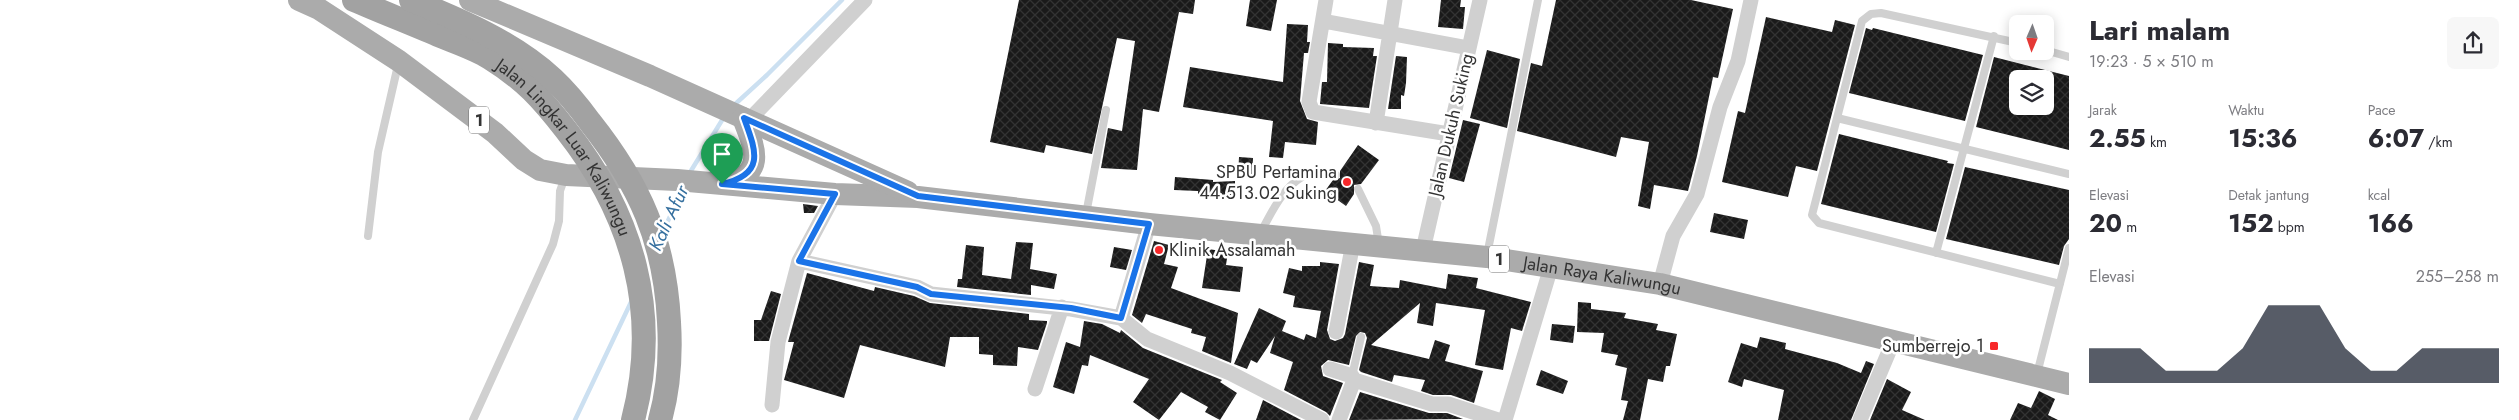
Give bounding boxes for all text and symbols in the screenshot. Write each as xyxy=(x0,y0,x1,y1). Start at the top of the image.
text: Lari malam xyxy=(2089,10,2230,51)
north arrow xyxy=(2009,15,2054,60)
map controls xyxy=(2009,15,2054,115)
button: share xyxy=(2447,17,2499,69)
text: 19:23 · 5 × 510 m xyxy=(2089,50,2214,73)
street label: Jalan Lingkar Luar Kaliwungu xyxy=(489,51,638,240)
street label: Jalan Dukuh Suking xyxy=(1421,51,1480,201)
button: layers xyxy=(2009,70,2054,115)
text: Jarak xyxy=(2089,100,2117,120)
text: Waktu xyxy=(2228,100,2264,120)
text: Pace xyxy=(2368,100,2396,120)
road number: 1 xyxy=(469,106,489,134)
text: 2.55 xyxy=(2089,120,2146,156)
text: 15:36 xyxy=(2228,120,2297,156)
text: 6:07 xyxy=(2368,120,2424,156)
text: km xyxy=(2146,132,2167,152)
text: /km xyxy=(2424,132,2453,152)
pin xyxy=(701,133,743,184)
icon: arrive xyxy=(708,140,736,168)
place label: SPBU Pertamina 44.513.02 Suking xyxy=(1199,159,1337,206)
marker: SPBU Pertamina 44.513.02 Suking xyxy=(1341,176,1353,188)
water label: Kali Afur xyxy=(642,180,696,255)
text: Elevasi xyxy=(2089,185,2129,205)
text: Detak jantung xyxy=(2228,185,2309,205)
text: kcal xyxy=(2368,185,2390,205)
text: 20 xyxy=(2089,205,2122,241)
text: 152 xyxy=(2228,205,2274,241)
text: 166 xyxy=(2368,205,2414,241)
text: m xyxy=(2122,217,2137,237)
text: bpm xyxy=(2274,217,2305,237)
place label: Klinik Assalamah xyxy=(1169,237,1295,263)
marker: Klinik Assalamah xyxy=(1153,244,1165,256)
road number: 1 xyxy=(1489,245,1509,272)
street label: Jalan Raya Kaliwungu xyxy=(1519,250,1684,302)
text: Elevasi xyxy=(2089,265,2135,288)
text: 255–258 m xyxy=(2416,265,2499,288)
place label: Sumberrejo 1 xyxy=(1882,333,1984,359)
marker: Sumberrejo 1 xyxy=(1988,340,2000,352)

